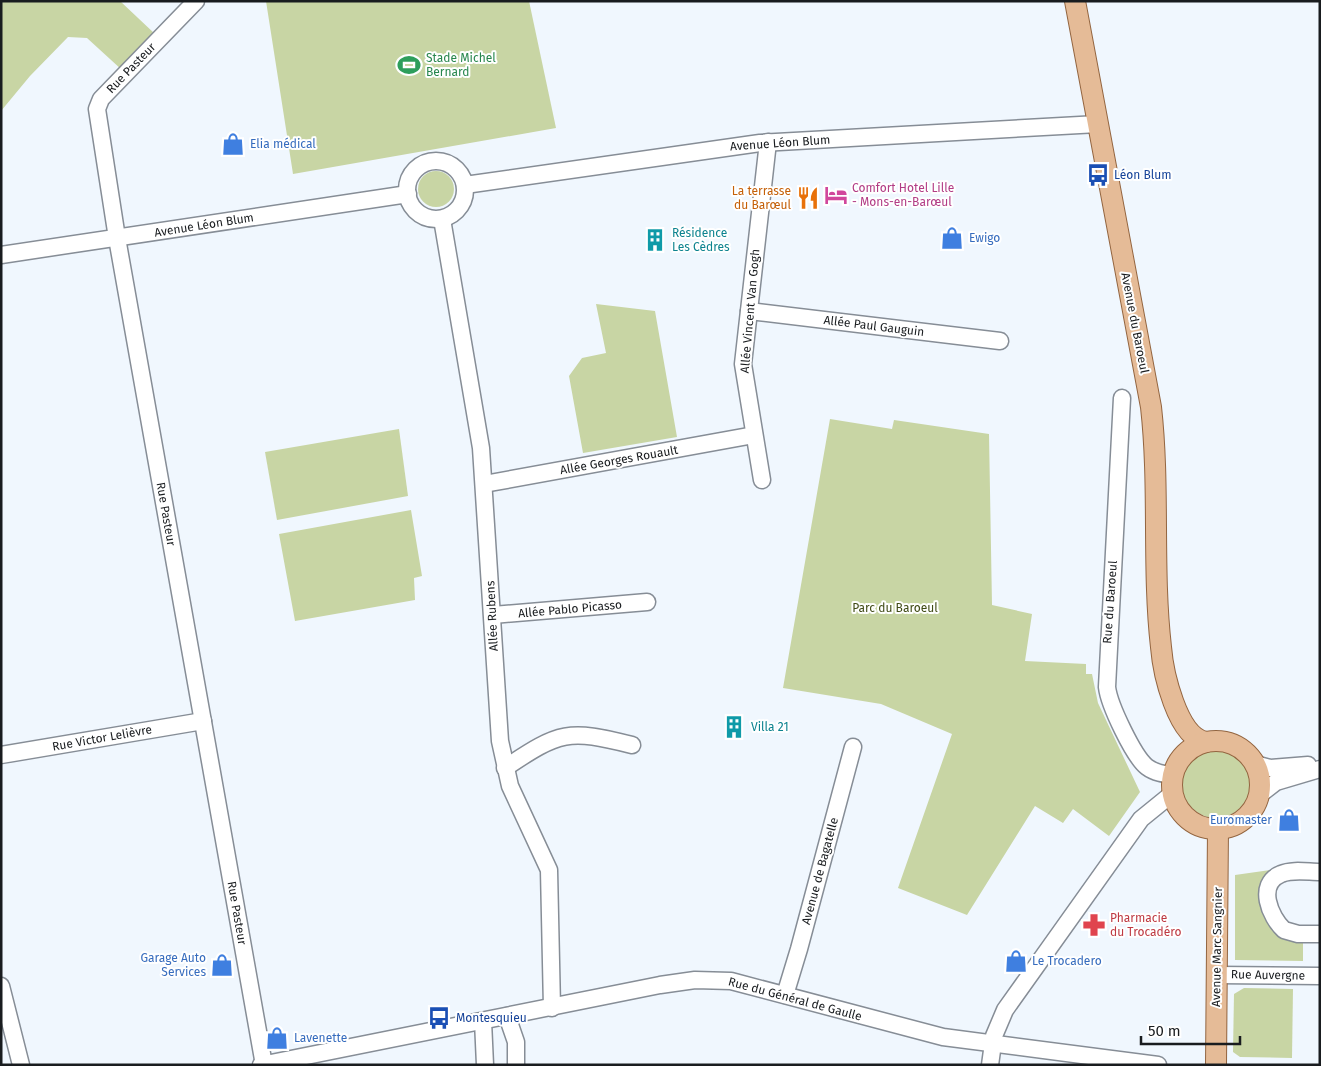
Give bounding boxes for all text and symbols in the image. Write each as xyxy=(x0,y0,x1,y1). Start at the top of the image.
street label: Rue Pasteur xyxy=(104,40,159,96)
place label: Stade Michel Bernard xyxy=(426,51,496,79)
sports icon: Stade Michel Bernard xyxy=(396,52,422,78)
shop icon: Elia médical xyxy=(220,131,246,157)
street label: Avenue Léon Blum xyxy=(729,133,831,153)
place label: Elia médical xyxy=(250,137,316,151)
bus stop icon: Léon Blum xyxy=(1085,162,1111,188)
place label: Léon Blum xyxy=(1114,168,1172,182)
place label: Comfort Hotel Lille - Mons-en-Barœul xyxy=(852,181,954,209)
hotel icon: Comfort Hotel Lille - Mons-en-Barœul xyxy=(823,182,849,208)
place label: La terrasse du Barœul xyxy=(732,184,791,212)
restaurant icon: La terrasse du Barœul xyxy=(795,185,821,211)
street label: Avenue Léon Blum xyxy=(153,210,255,240)
shop icon: Ewigo xyxy=(939,225,965,251)
place label: Résidence Les Cèdres xyxy=(672,226,730,254)
building icon: Résidence Les Cèdres xyxy=(642,227,668,253)
place label: Ewigo xyxy=(969,231,1000,245)
street label: Allée Vincent Van Gogh xyxy=(738,248,762,374)
street label: Avenue du Baroeul xyxy=(1118,271,1152,375)
street label: Allée Paul Gauguin xyxy=(823,313,925,339)
street label: Allée Georges Rouault xyxy=(559,443,680,477)
street label: Rue Pasteur xyxy=(153,481,179,547)
street label: Rue du Baroeul xyxy=(1100,559,1120,644)
street label: Allée Rubens xyxy=(483,580,501,652)
street label: Allée Pablo Picasso xyxy=(517,597,623,621)
park label: Parc du Baroeul xyxy=(852,601,938,615)
building icon: Villa 21 xyxy=(721,714,747,740)
place label: Villa 21 xyxy=(751,720,789,734)
street label: Rue Victor Lelièvre xyxy=(51,722,153,754)
shop icon: Euromaster xyxy=(1276,807,1302,833)
place label: Euromaster xyxy=(1210,813,1272,827)
street label: Avenue de Bagatelle xyxy=(799,816,841,926)
street label: Rue Pasteur xyxy=(224,880,250,946)
street label: Avenue Marc Sangnier xyxy=(1209,887,1225,1007)
place label: Pharmacie du Trocadéro xyxy=(1110,911,1182,939)
pharmacy icon: Pharmacie du Trocadéro xyxy=(1081,912,1107,938)
shop icon: Le Trocadero xyxy=(1003,948,1029,974)
place label: Garage Auto Services xyxy=(140,951,206,979)
shop icon: Garage Auto Services xyxy=(209,952,235,978)
place label: Le Trocadero xyxy=(1032,954,1102,968)
street label: Rue Auvergne xyxy=(1231,967,1305,983)
street label: Rue du Général de Gaulle xyxy=(727,974,863,1024)
bus stop icon: Montesquieu xyxy=(426,1005,452,1031)
place label: Montesquieu xyxy=(456,1011,527,1025)
scale bar xyxy=(1141,1014,1240,1046)
text: 50 m xyxy=(1148,1022,1181,1040)
shop icon: Lavenette xyxy=(264,1025,290,1051)
place label: Lavenette xyxy=(294,1031,347,1045)

